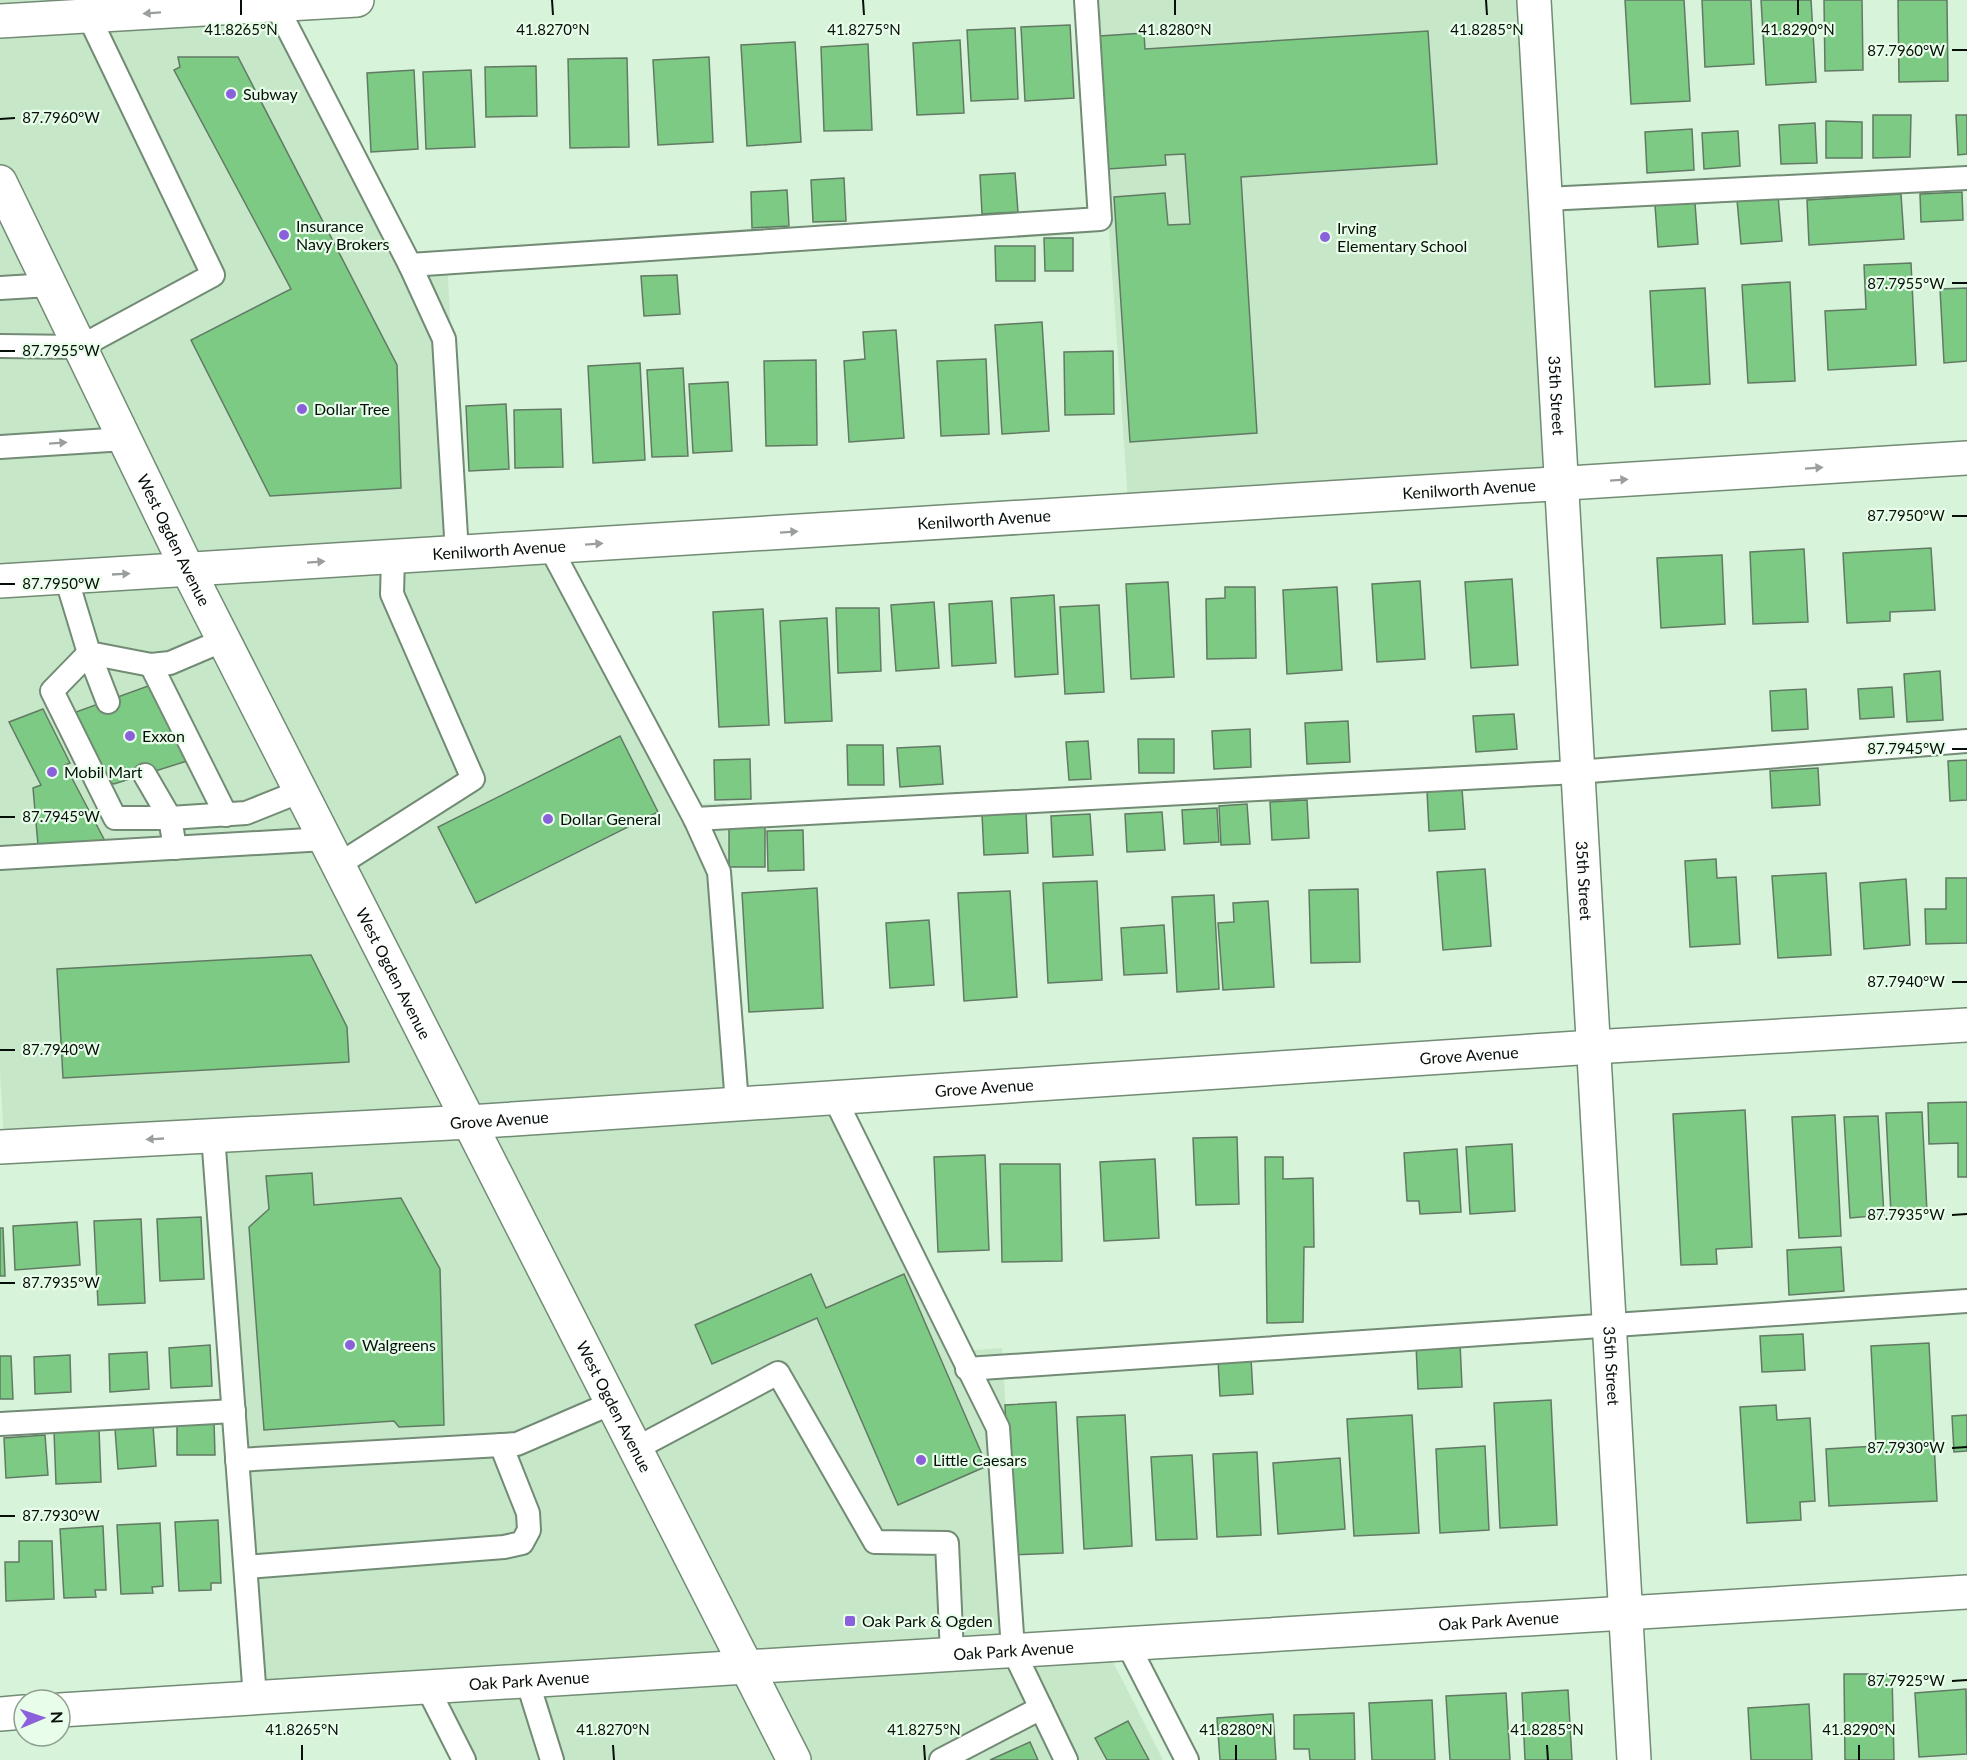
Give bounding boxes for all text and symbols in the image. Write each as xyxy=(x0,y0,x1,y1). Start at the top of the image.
one-way arrow xyxy=(143,8,162,17)
text: 41.8265°N xyxy=(204,20,278,38)
text: 41.8270°N xyxy=(516,20,590,38)
text: 41.8275°N xyxy=(827,20,901,38)
text: 41.8280°N xyxy=(1138,20,1212,38)
text: 41.8285°N xyxy=(1450,20,1524,38)
text: 41.8290°N xyxy=(1761,20,1835,38)
text: 87.7960°W xyxy=(1867,41,1945,59)
place label: Subway xyxy=(243,84,299,103)
marker: Subway xyxy=(224,87,238,101)
text: 87.7960°W xyxy=(22,108,100,126)
place label: Insurance Navy Brokers xyxy=(296,216,390,253)
place label: Irving Elementary School xyxy=(1337,218,1467,255)
marker: Insurance Navy Brokers xyxy=(277,228,291,242)
marker: Irving Elementary School xyxy=(1318,230,1332,244)
text: 87.7955°W xyxy=(1867,274,1945,292)
text: 87.7955°W xyxy=(22,341,100,359)
street label: 35th Street xyxy=(1545,355,1569,436)
place label: Dollar Tree xyxy=(314,399,390,418)
marker: Dollar Tree xyxy=(295,402,309,416)
one-way arrow xyxy=(49,438,68,448)
one-way arrow xyxy=(1805,463,1824,472)
street label: West Ogden Avenue xyxy=(134,471,215,609)
street label: Kenilworth Avenue xyxy=(1402,475,1536,502)
one-way arrow xyxy=(1610,475,1629,484)
street label: Kenilworth Avenue xyxy=(917,505,1051,533)
text: 87.7950°W xyxy=(1867,506,1945,524)
one-way arrow xyxy=(780,527,799,537)
street label: Kenilworth Avenue xyxy=(432,536,566,563)
one-way arrow xyxy=(585,540,604,549)
one-way arrow xyxy=(306,557,325,567)
one-way arrow xyxy=(112,569,131,578)
text: 87.7950°W xyxy=(22,574,100,592)
place label: Exxon xyxy=(142,726,185,745)
marker: Exxon xyxy=(123,729,137,743)
text: 87.7945°W xyxy=(1867,739,1945,757)
place label: Mobil Mart xyxy=(64,762,143,781)
marker: Mobil Mart xyxy=(45,765,59,779)
text: 87.7945°W xyxy=(22,807,100,825)
place label: Dollar General xyxy=(560,809,661,828)
marker: Dollar General xyxy=(541,812,555,826)
street label: 35th Street xyxy=(1573,840,1596,921)
street label: West Ogden Avenue xyxy=(353,905,435,1042)
text: 87.7940°W xyxy=(1867,972,1945,990)
text: 87.7940°W xyxy=(22,1040,100,1058)
street label: Grove Avenue xyxy=(1419,1042,1519,1068)
street label: Grove Avenue xyxy=(934,1074,1034,1100)
street label: Grove Avenue xyxy=(449,1107,549,1132)
one-way arrow xyxy=(145,1134,164,1143)
text: 87.7935°W xyxy=(1867,1205,1945,1223)
text: 87.7935°W xyxy=(22,1273,100,1291)
street label: 35th Street xyxy=(1600,1326,1624,1406)
place label: Walgreens xyxy=(362,1335,436,1354)
marker: Walgreens xyxy=(343,1338,357,1352)
street label: West Ogden Avenue xyxy=(573,1338,656,1475)
text: 87.7930°W xyxy=(1867,1438,1945,1456)
place label: Little Caesars xyxy=(933,1450,1027,1469)
marker: Little Caesars xyxy=(914,1453,928,1467)
text: 87.7930°W xyxy=(22,1506,100,1524)
street label: Oak Park Avenue xyxy=(1438,1607,1559,1633)
place label: Oak Park & Ogden xyxy=(862,1611,993,1630)
marker: Oak Park & Ogden xyxy=(843,1614,857,1628)
street label: Oak Park Avenue xyxy=(953,1637,1074,1663)
street label: Oak Park Avenue xyxy=(468,1667,590,1693)
text: 87.7925°W xyxy=(1867,1671,1945,1689)
north arrow xyxy=(12,1688,72,1748)
text: N xyxy=(48,1711,67,1724)
text: 41.8265°N xyxy=(265,1720,339,1738)
text: 41.8270°N xyxy=(576,1720,650,1738)
text: 41.8275°N xyxy=(887,1720,961,1738)
text: 41.8280°N xyxy=(1199,1720,1273,1738)
text: 41.8285°N xyxy=(1510,1720,1584,1738)
text: 41.8290°N xyxy=(1822,1720,1896,1738)

